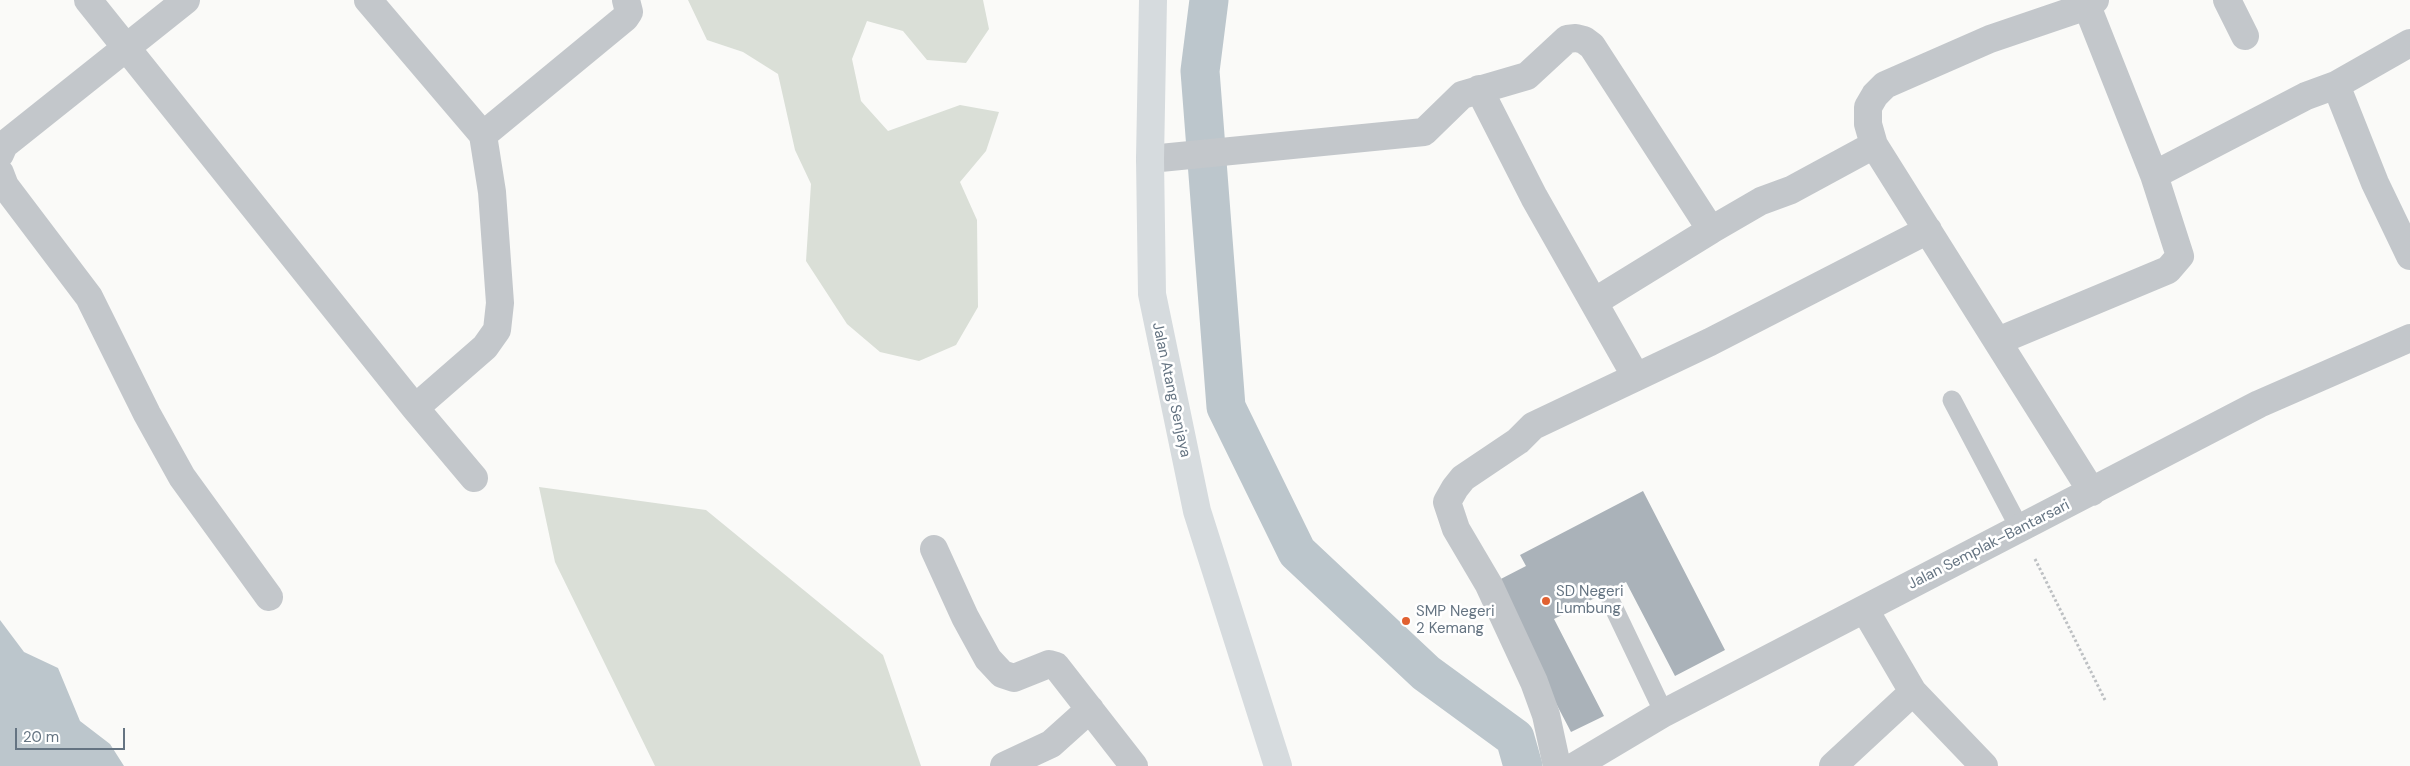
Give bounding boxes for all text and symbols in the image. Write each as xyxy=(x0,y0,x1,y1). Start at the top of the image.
street label: Jalan Atang Senjaya xyxy=(1148,321,1194,459)
street label: Jalan Semplak–Bantarsari xyxy=(1905,496,2073,594)
place label: SD Negeri Lumbung xyxy=(1556,583,1624,618)
marker: SD Negeri Lumbung xyxy=(1540,595,1552,607)
place label: SMP Negeri 2 Kemang xyxy=(1416,603,1495,638)
marker: SMP Negeri 2 Kemang xyxy=(1400,615,1412,627)
scale bar xyxy=(18,718,128,750)
text: 20 m xyxy=(23,727,59,747)

